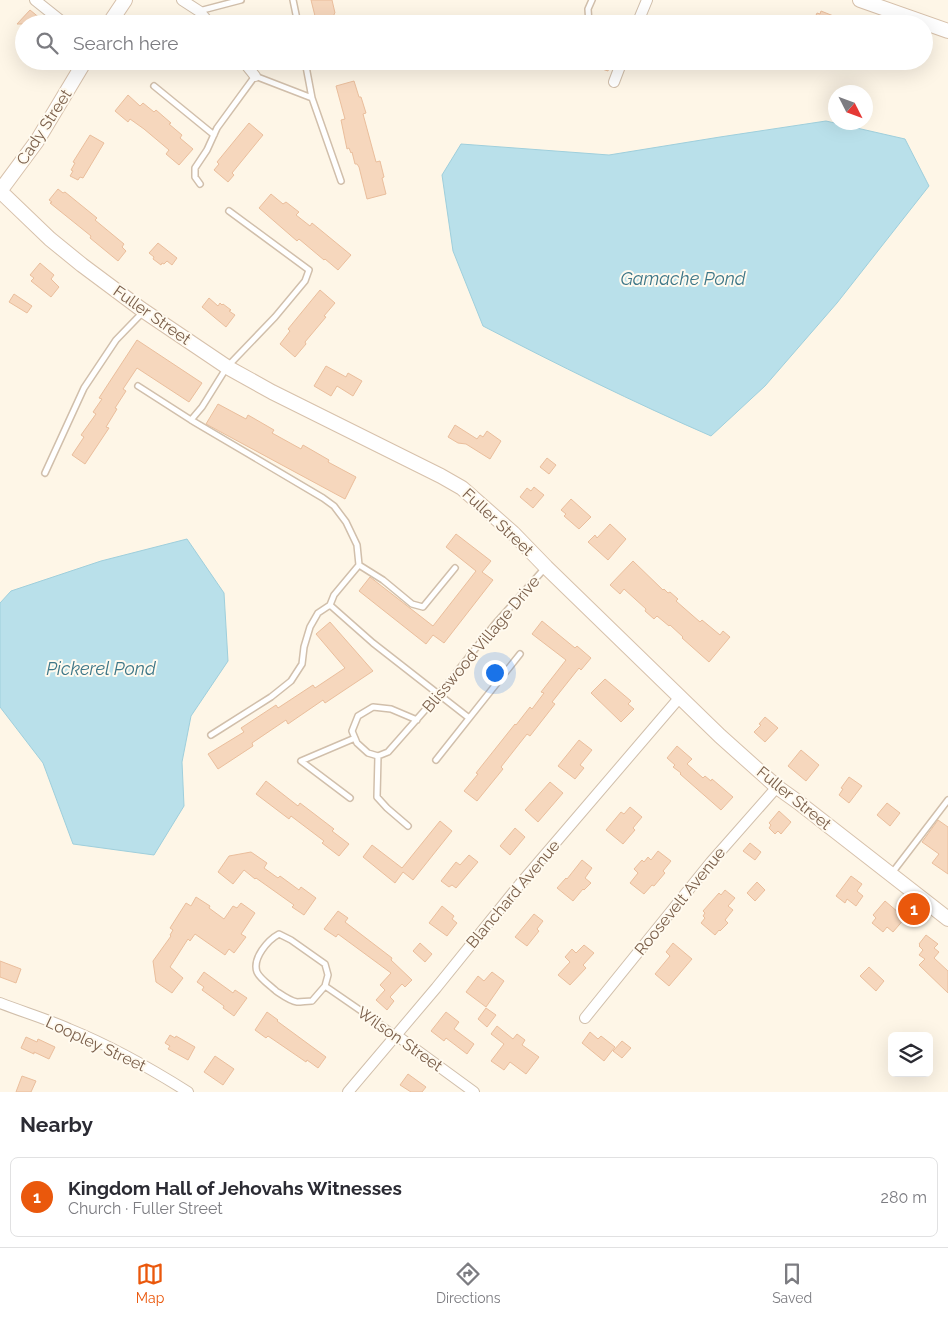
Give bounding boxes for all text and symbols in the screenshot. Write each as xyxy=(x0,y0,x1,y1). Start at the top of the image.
search box xyxy=(15,15,933,70)
icon: search xyxy=(33,29,61,57)
text: Search here xyxy=(73,32,179,54)
street label: Cady Street xyxy=(13,85,76,168)
north arrow xyxy=(828,85,873,130)
water label: Gamache Pond xyxy=(620,268,747,289)
street label: Fuller Street xyxy=(110,281,195,349)
street label: Fuller Street xyxy=(459,484,538,560)
street label: Blisswood Village Drive xyxy=(418,572,544,716)
water label: Pickerel Pond xyxy=(46,658,157,679)
your location xyxy=(482,660,508,686)
street label: Fuller Street xyxy=(753,762,836,834)
street label: Blanchard Avenue xyxy=(462,836,564,952)
street label: Roosevelt Avenue xyxy=(631,843,729,959)
pin: 1 xyxy=(898,890,930,928)
street label: Wilson Street xyxy=(354,1003,447,1076)
street label: Loopley Street xyxy=(43,1013,150,1076)
map controls xyxy=(888,1032,933,1077)
button: layers xyxy=(888,1032,933,1077)
text: Nearby xyxy=(20,1112,93,1137)
text: Kingdom Hall of Jehovahs Witnesses xyxy=(68,1177,402,1199)
text: 1 xyxy=(33,1188,41,1207)
text: 280 m xyxy=(881,1188,927,1207)
text: Church · Fuller Street xyxy=(68,1199,223,1218)
tab: Map xyxy=(136,1260,164,1306)
tab: Directions xyxy=(436,1260,501,1306)
tab: Saved xyxy=(772,1260,812,1306)

